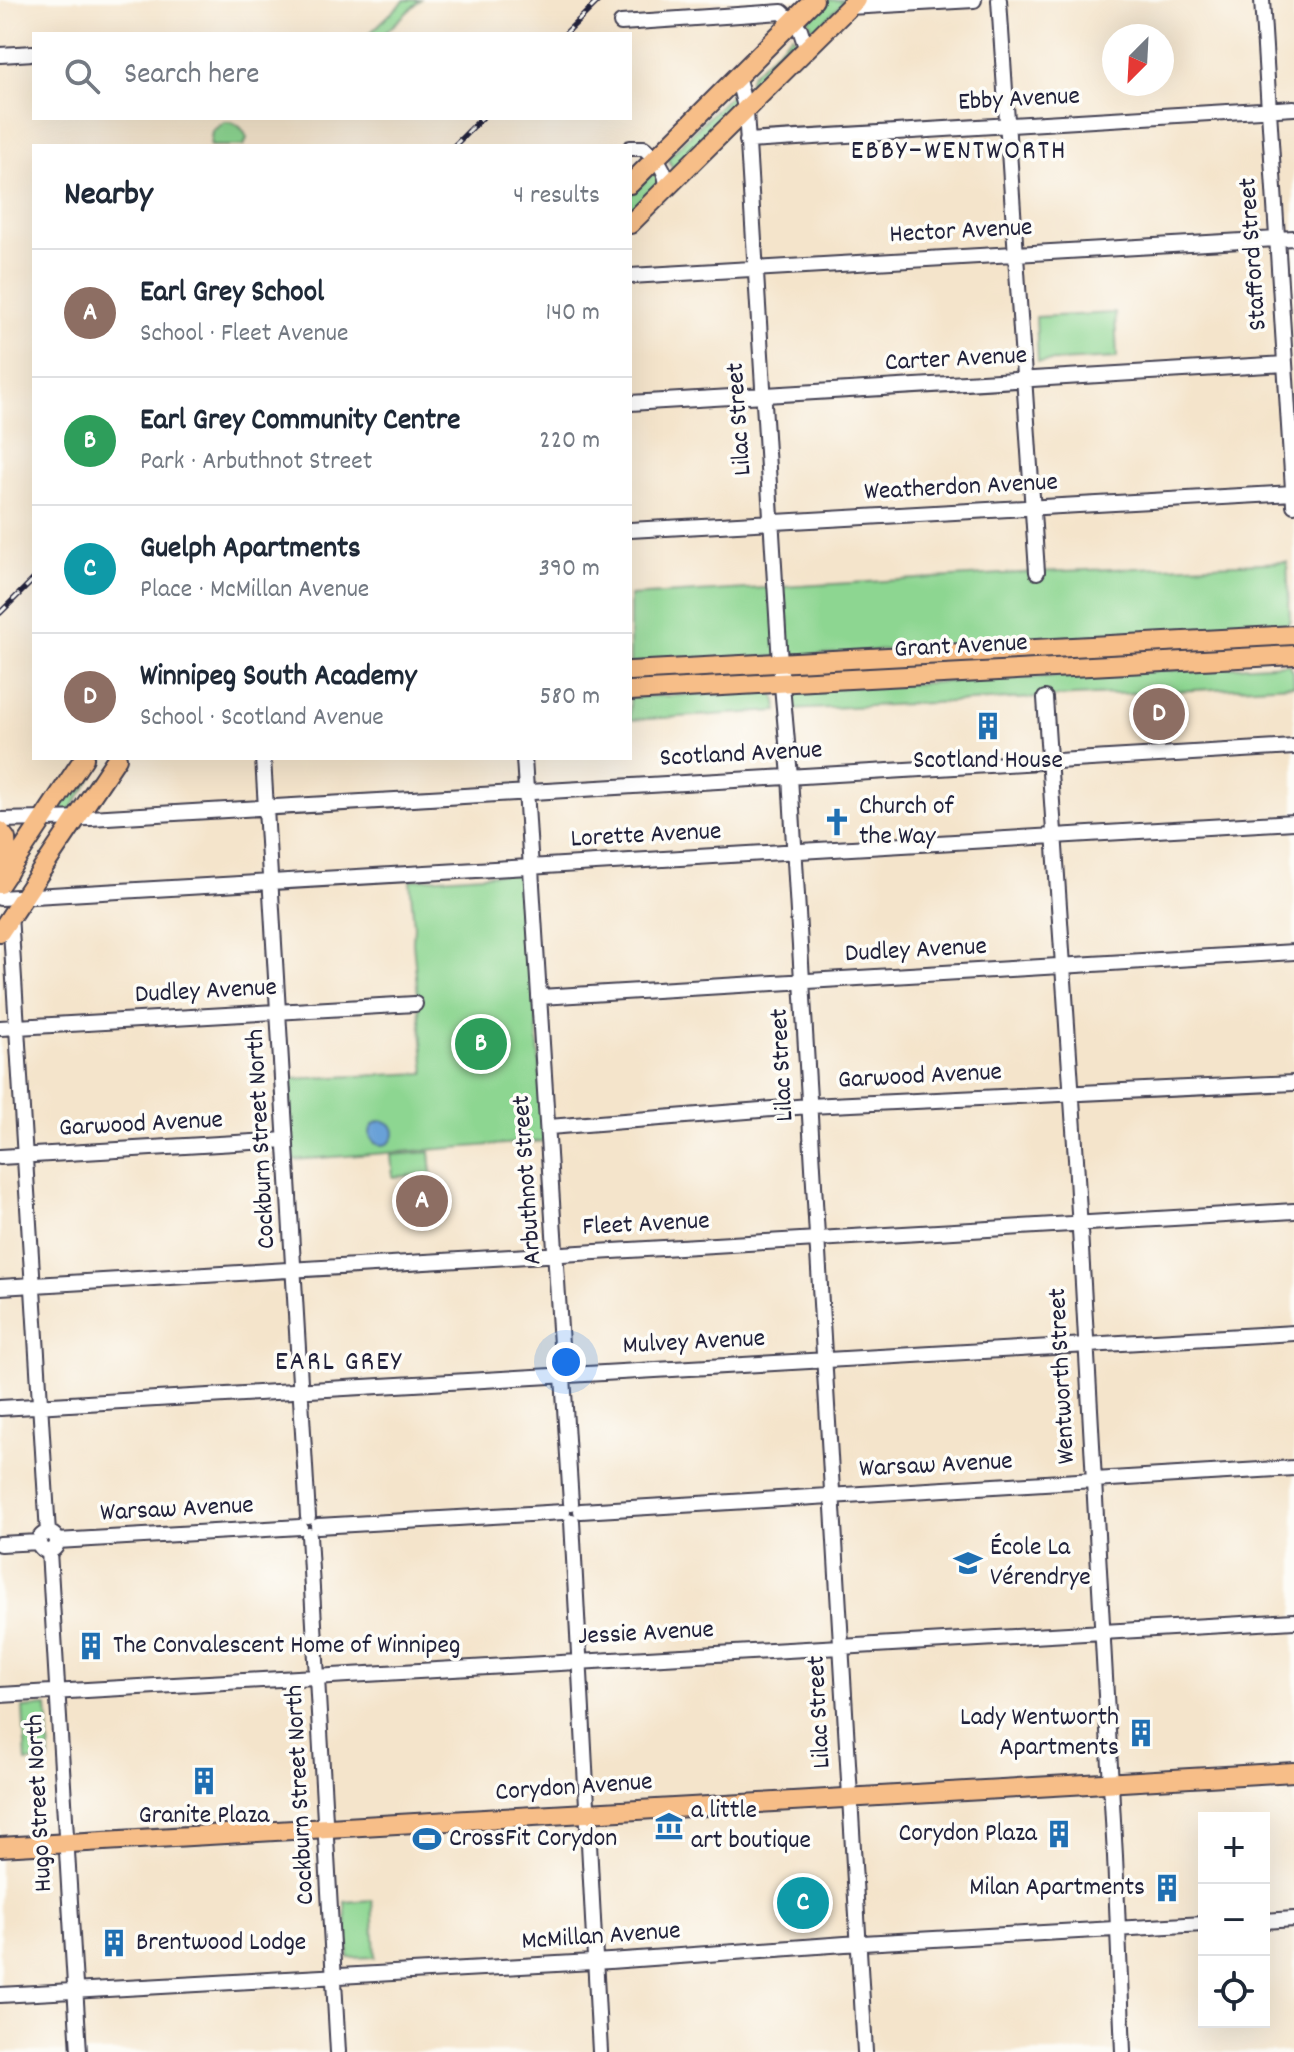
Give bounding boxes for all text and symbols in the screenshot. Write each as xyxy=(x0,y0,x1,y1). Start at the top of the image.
north arrow xyxy=(1102,24,1174,96)
search box xyxy=(32,32,632,120)
icon: search xyxy=(60,54,104,98)
text: Search here xyxy=(124,55,260,98)
street label: Ebby Avenue xyxy=(957,78,1081,122)
district label: EBBY–WENTWORTH xyxy=(851,133,1067,173)
text: Nearby xyxy=(64,172,153,221)
street label: Stafford Street xyxy=(1230,176,1278,332)
text: 4 results xyxy=(513,178,600,215)
street label: Hector Avenue xyxy=(889,210,1033,254)
text: Earl Grey School xyxy=(140,273,324,316)
text: A xyxy=(83,295,97,332)
text: 140 m xyxy=(546,295,600,332)
text: School · Fleet Avenue xyxy=(140,316,348,353)
street label: Carter Avenue xyxy=(884,338,1028,382)
street label: Lilac Street xyxy=(718,361,762,477)
text: Earl Grey Community Centre xyxy=(140,401,460,444)
text: B xyxy=(84,423,96,460)
text: 220 m xyxy=(539,423,600,460)
text: Park · Arbuthnot Street xyxy=(140,444,372,481)
street label: Weatherdon Avenue xyxy=(863,464,1059,512)
text: Guelph Apartments xyxy=(140,529,361,572)
text: C xyxy=(84,551,96,588)
text: 390 m xyxy=(539,551,600,588)
text: Place · McMillan Avenue xyxy=(140,572,369,609)
street label: Grant Avenue xyxy=(893,625,1029,669)
text: Winnipeg South Academy xyxy=(140,657,417,700)
text: D xyxy=(83,679,97,716)
text: 580 m xyxy=(540,679,600,716)
pin: D xyxy=(1133,684,1185,744)
text: School · Scotland Avenue xyxy=(140,700,384,737)
building icon: Scotland House xyxy=(973,711,1003,741)
street label: Scotland Avenue xyxy=(659,732,823,778)
place label: Scotland House xyxy=(913,743,1063,780)
place label: Church of the Way xyxy=(859,789,954,856)
church icon: Church of the Way xyxy=(822,807,852,837)
street label: Lorette Avenue xyxy=(570,814,722,858)
street label: Dudley Avenue xyxy=(844,929,988,973)
street label: Dudley Avenue xyxy=(134,970,278,1014)
street label: Lilac Street xyxy=(762,1007,804,1123)
pin: B xyxy=(455,1014,507,1074)
street label: Cockburn Street North xyxy=(238,1028,286,1250)
street label: Garwood Avenue xyxy=(837,1054,1003,1100)
street label: Arbuthnot Street xyxy=(504,1093,552,1266)
street label: Garwood Avenue xyxy=(58,1102,224,1148)
pin: A xyxy=(396,1171,448,1231)
street label: Fleet Avenue xyxy=(581,1203,711,1247)
street label: Wentworth Street xyxy=(1040,1286,1086,1465)
street label: Mulvey Avenue xyxy=(622,1321,766,1365)
your location xyxy=(546,1342,586,1382)
district label: EARL GREY xyxy=(275,1344,403,1384)
street label: Warsaw Avenue xyxy=(858,1444,1014,1488)
street label: Warsaw Avenue xyxy=(99,1488,255,1532)
place label: École La Vérendrye xyxy=(990,1530,1091,1597)
school or university icon: École La Vérendrye xyxy=(953,1548,983,1578)
street label: Jessie Avenue xyxy=(577,1612,715,1656)
place label: The Convalescent Home of Winnipeg xyxy=(113,1628,460,1665)
building icon: The Convalescent Home of Winnipeg xyxy=(76,1631,106,1661)
street label: Lilac Street xyxy=(799,1654,841,1770)
street label: Cockburn Street North xyxy=(277,1684,325,1906)
place label: Lady Wentworth Apartments xyxy=(960,1700,1119,1767)
street label: Hugo Street North xyxy=(17,1713,63,1893)
building icon: Lady Wentworth Apartments xyxy=(1126,1718,1156,1748)
street label: Corydon Avenue xyxy=(494,1764,654,1812)
building icon: Granite Plaza xyxy=(189,1766,219,1796)
place label: a little art boutique xyxy=(691,1793,811,1860)
place label: Granite Plaza xyxy=(139,1798,270,1835)
museum icon: a little art boutique xyxy=(654,1811,684,1841)
map controls xyxy=(1198,1812,1270,2028)
button: + xyxy=(1198,1812,1270,1884)
place label: Corydon Plaza xyxy=(898,1816,1038,1853)
building icon: Corydon Plaza xyxy=(1044,1819,1074,1849)
place label: CrossFit Corydon xyxy=(449,1821,617,1858)
sports icon: CrossFit Corydon xyxy=(412,1824,442,1854)
place label: Milan Apartments xyxy=(969,1870,1145,1907)
pin: C xyxy=(777,1873,829,1933)
building icon: Milan Apartments xyxy=(1152,1873,1182,1903)
button: − xyxy=(1198,1884,1270,1956)
street label: McMillan Avenue xyxy=(520,1913,682,1961)
place label: Brentwood Lodge xyxy=(136,1925,306,1962)
building icon: Brentwood Lodge xyxy=(99,1928,129,1958)
button: locate xyxy=(1198,1956,1270,2028)

